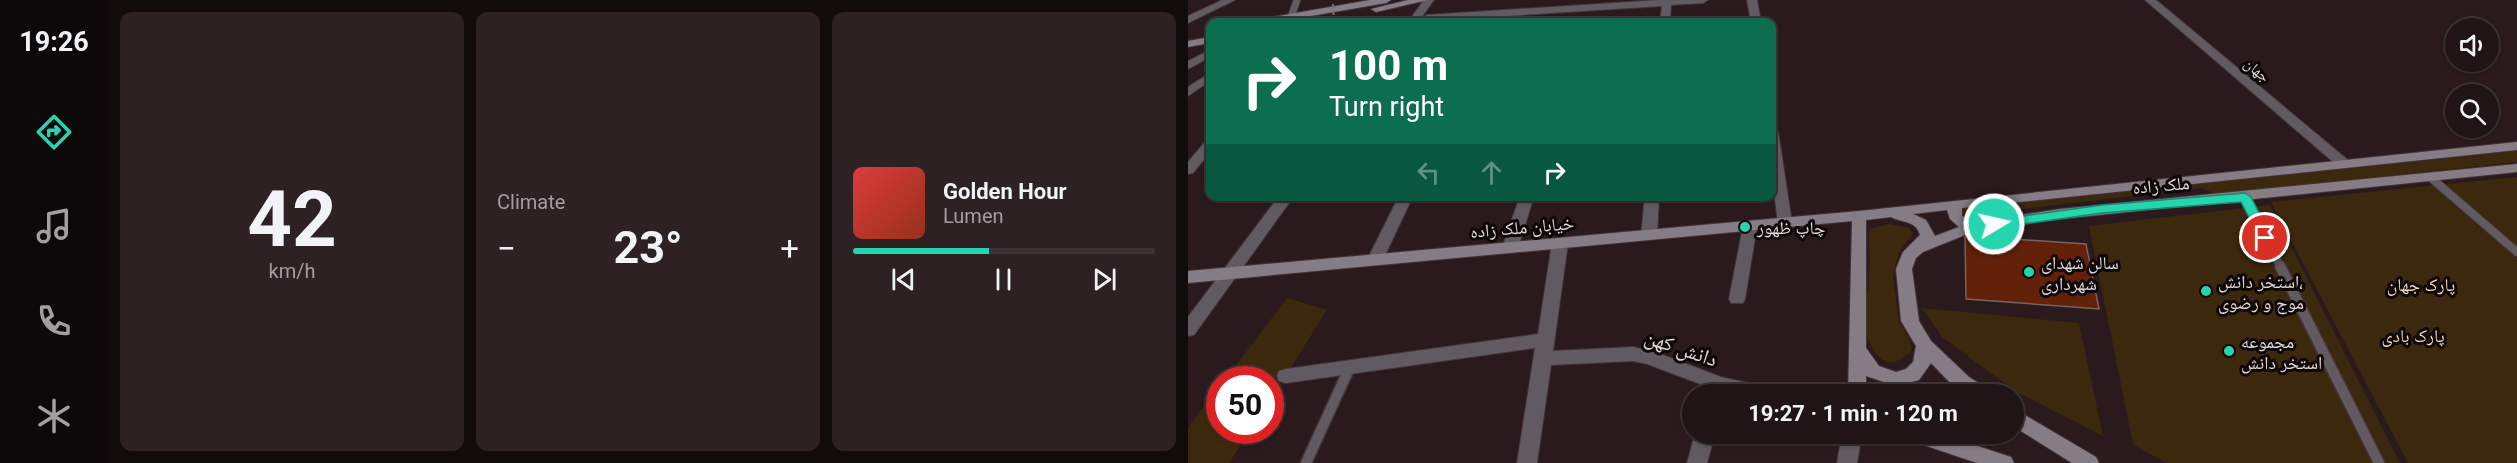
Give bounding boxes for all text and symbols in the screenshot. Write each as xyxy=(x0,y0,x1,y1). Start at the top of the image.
map controls xyxy=(2445,18,2499,138)
button: sound xyxy=(2445,18,2499,72)
text: 19:26 xyxy=(19,26,89,58)
text: 100 m xyxy=(1329,41,1448,90)
icon: right xyxy=(1230,42,1308,120)
street label: جهان xyxy=(2240,54,2274,87)
button: search xyxy=(2445,84,2499,138)
text: Turn right xyxy=(1329,91,1444,123)
icon: directions xyxy=(33,111,75,153)
icon: left xyxy=(1412,156,1445,189)
icon: ahead xyxy=(1475,156,1508,189)
icon: right xyxy=(1538,156,1571,189)
street label: ملک زاده xyxy=(2132,172,2190,198)
text: 42 xyxy=(247,174,337,265)
text: Golden Hour xyxy=(943,179,1067,204)
text: Climate xyxy=(497,190,565,214)
position arrow xyxy=(1962,192,2026,256)
text: Lumen xyxy=(943,204,1004,228)
icon: music xyxy=(33,205,75,247)
street label: خیابان ملک زاده xyxy=(1469,212,1575,243)
pin xyxy=(2239,212,2290,263)
place label: چاپ ظهور xyxy=(1756,217,1825,239)
marker: چاپ ظهور xyxy=(1738,220,1752,234)
text: 23° xyxy=(613,221,683,274)
icon: arrive xyxy=(2248,221,2281,254)
text: − xyxy=(497,229,516,268)
text: + xyxy=(780,229,799,268)
place label: سالن شهدای شهرداری xyxy=(2041,252,2119,295)
text: km/h xyxy=(269,259,315,283)
icon: previous xyxy=(887,263,920,296)
icon: pause xyxy=(987,263,1020,296)
icon: next xyxy=(1088,263,1121,296)
marker: سالن شهدای شهرداری xyxy=(2022,265,2036,279)
place label: استخر دانش، موج و رضوی xyxy=(2218,271,2304,315)
park label: پارک جهان xyxy=(2387,274,2455,296)
marker: استخر دانش، موج و رضوی xyxy=(2199,284,2213,298)
icon: phone xyxy=(33,300,75,342)
street label: دانش کهن xyxy=(1641,324,1720,373)
park label: پارک بادی xyxy=(2381,325,2445,347)
place label: مجموعه استخر دانش xyxy=(2241,331,2322,374)
marker: مجموعه استخر دانش xyxy=(2222,344,2236,358)
speed limit sign: 50 xyxy=(1206,366,1284,444)
icon: climate xyxy=(33,395,75,437)
text: 19:27 · 1 min · 120 m xyxy=(1748,401,1958,426)

